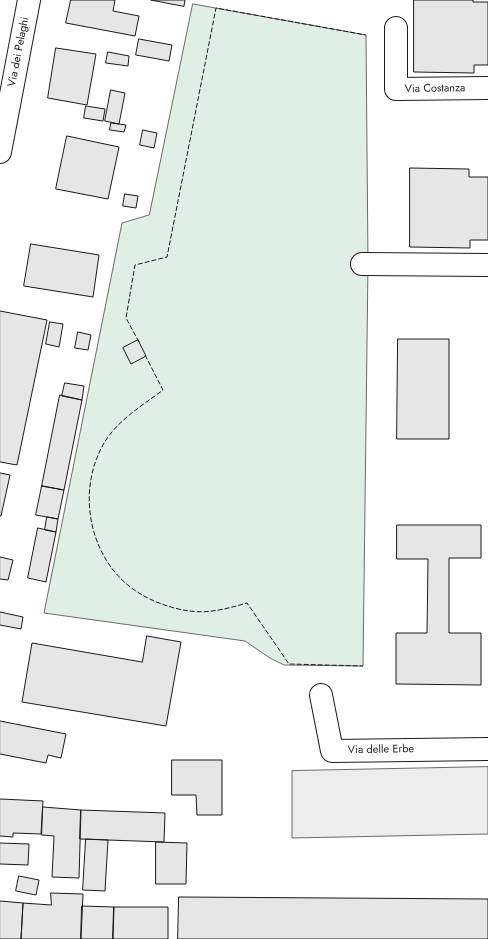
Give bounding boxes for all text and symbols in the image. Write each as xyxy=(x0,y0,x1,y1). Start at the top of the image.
street label: Via dei Pelaghi xyxy=(6,16,32,88)
street label: Via Costanza xyxy=(405,82,465,96)
street label: Via delle Erbe xyxy=(348,743,414,757)

